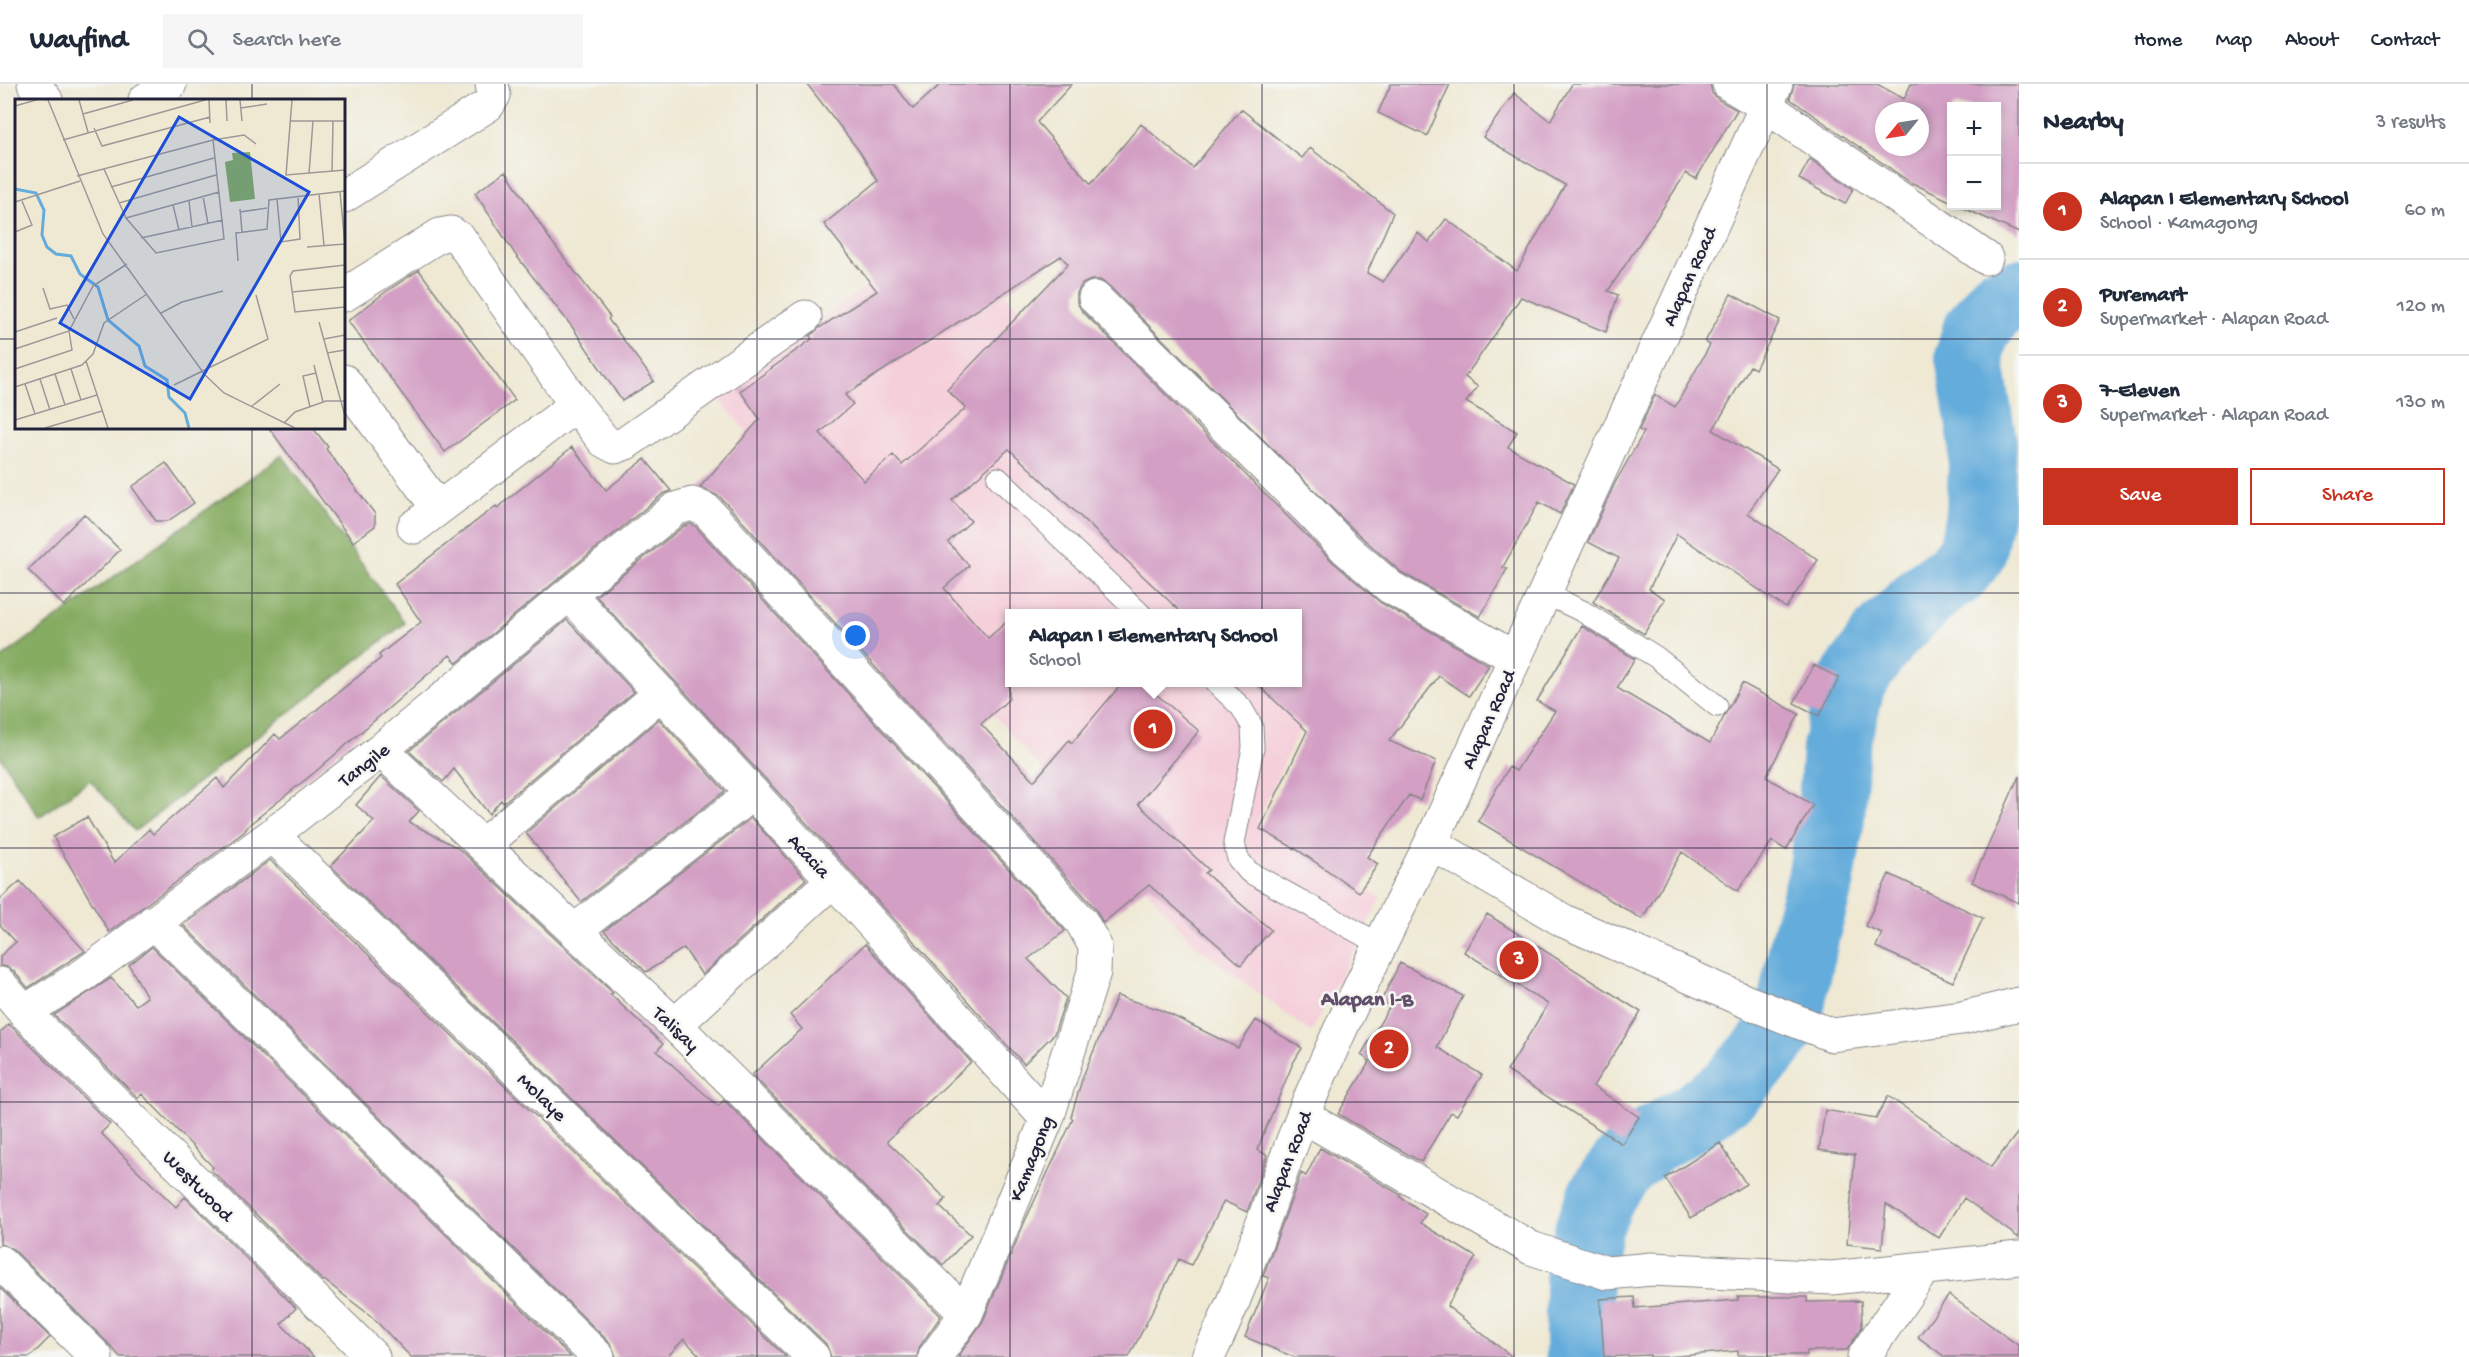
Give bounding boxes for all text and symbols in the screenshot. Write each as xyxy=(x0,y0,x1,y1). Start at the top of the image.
search box xyxy=(163,14,583,68)
text: Wayfind xyxy=(30,25,127,58)
icon: search xyxy=(184,25,217,58)
text: Search here xyxy=(232,28,341,54)
text: Home xyxy=(2134,29,2182,54)
text: Map xyxy=(2215,29,2252,54)
text: About xyxy=(2285,29,2338,54)
text: Contact xyxy=(2371,29,2439,54)
inset map xyxy=(15,99,345,429)
north arrow xyxy=(1875,102,1929,156)
map controls xyxy=(1947,102,2001,210)
button: + xyxy=(1947,102,2001,156)
text: Nearby xyxy=(2043,108,2124,139)
text: 3 results xyxy=(2376,112,2445,135)
button: − xyxy=(1947,156,2001,210)
text: Alapan I Elementary School xyxy=(2100,187,2349,213)
text: 1 xyxy=(2058,200,2067,223)
text: 60 m xyxy=(2405,200,2445,223)
text: School · Kamagong xyxy=(2100,213,2258,236)
street label: Alapan Road xyxy=(1659,222,1724,331)
text: Puremart xyxy=(2100,283,2186,309)
text: 2 xyxy=(2058,296,2067,319)
text: 120 m xyxy=(2397,296,2445,319)
text: Supermarket · Alapan Road xyxy=(2100,309,2328,332)
text: 7-Eleven xyxy=(2100,379,2180,405)
text: 3 xyxy=(2057,392,2068,415)
text: 130 m xyxy=(2396,392,2445,415)
text: Supermarket · Alapan Road xyxy=(2100,405,2328,428)
button: Save xyxy=(2043,468,2238,525)
button: Share xyxy=(2250,468,2445,525)
popup xyxy=(1005,609,1302,687)
your location xyxy=(841,621,870,650)
text: Alapan I Elementary School xyxy=(1029,624,1278,650)
text: School xyxy=(1029,650,1081,673)
street label: Alapan Road xyxy=(1458,665,1523,774)
pin: 1 xyxy=(1134,706,1172,752)
street label: Tangile xyxy=(334,739,396,795)
street label: Acacia xyxy=(781,831,834,885)
pin: 3 xyxy=(1500,938,1538,982)
district label: Alapan I-B xyxy=(1320,988,1415,1014)
street label: Talisay xyxy=(646,1002,703,1058)
pin: 2 xyxy=(1370,1026,1408,1072)
street label: Molaye xyxy=(511,1069,571,1128)
street label: Alapan Road xyxy=(1260,1106,1320,1216)
street label: Kamagong xyxy=(1006,1113,1061,1205)
street label: Westwood xyxy=(156,1147,238,1229)

